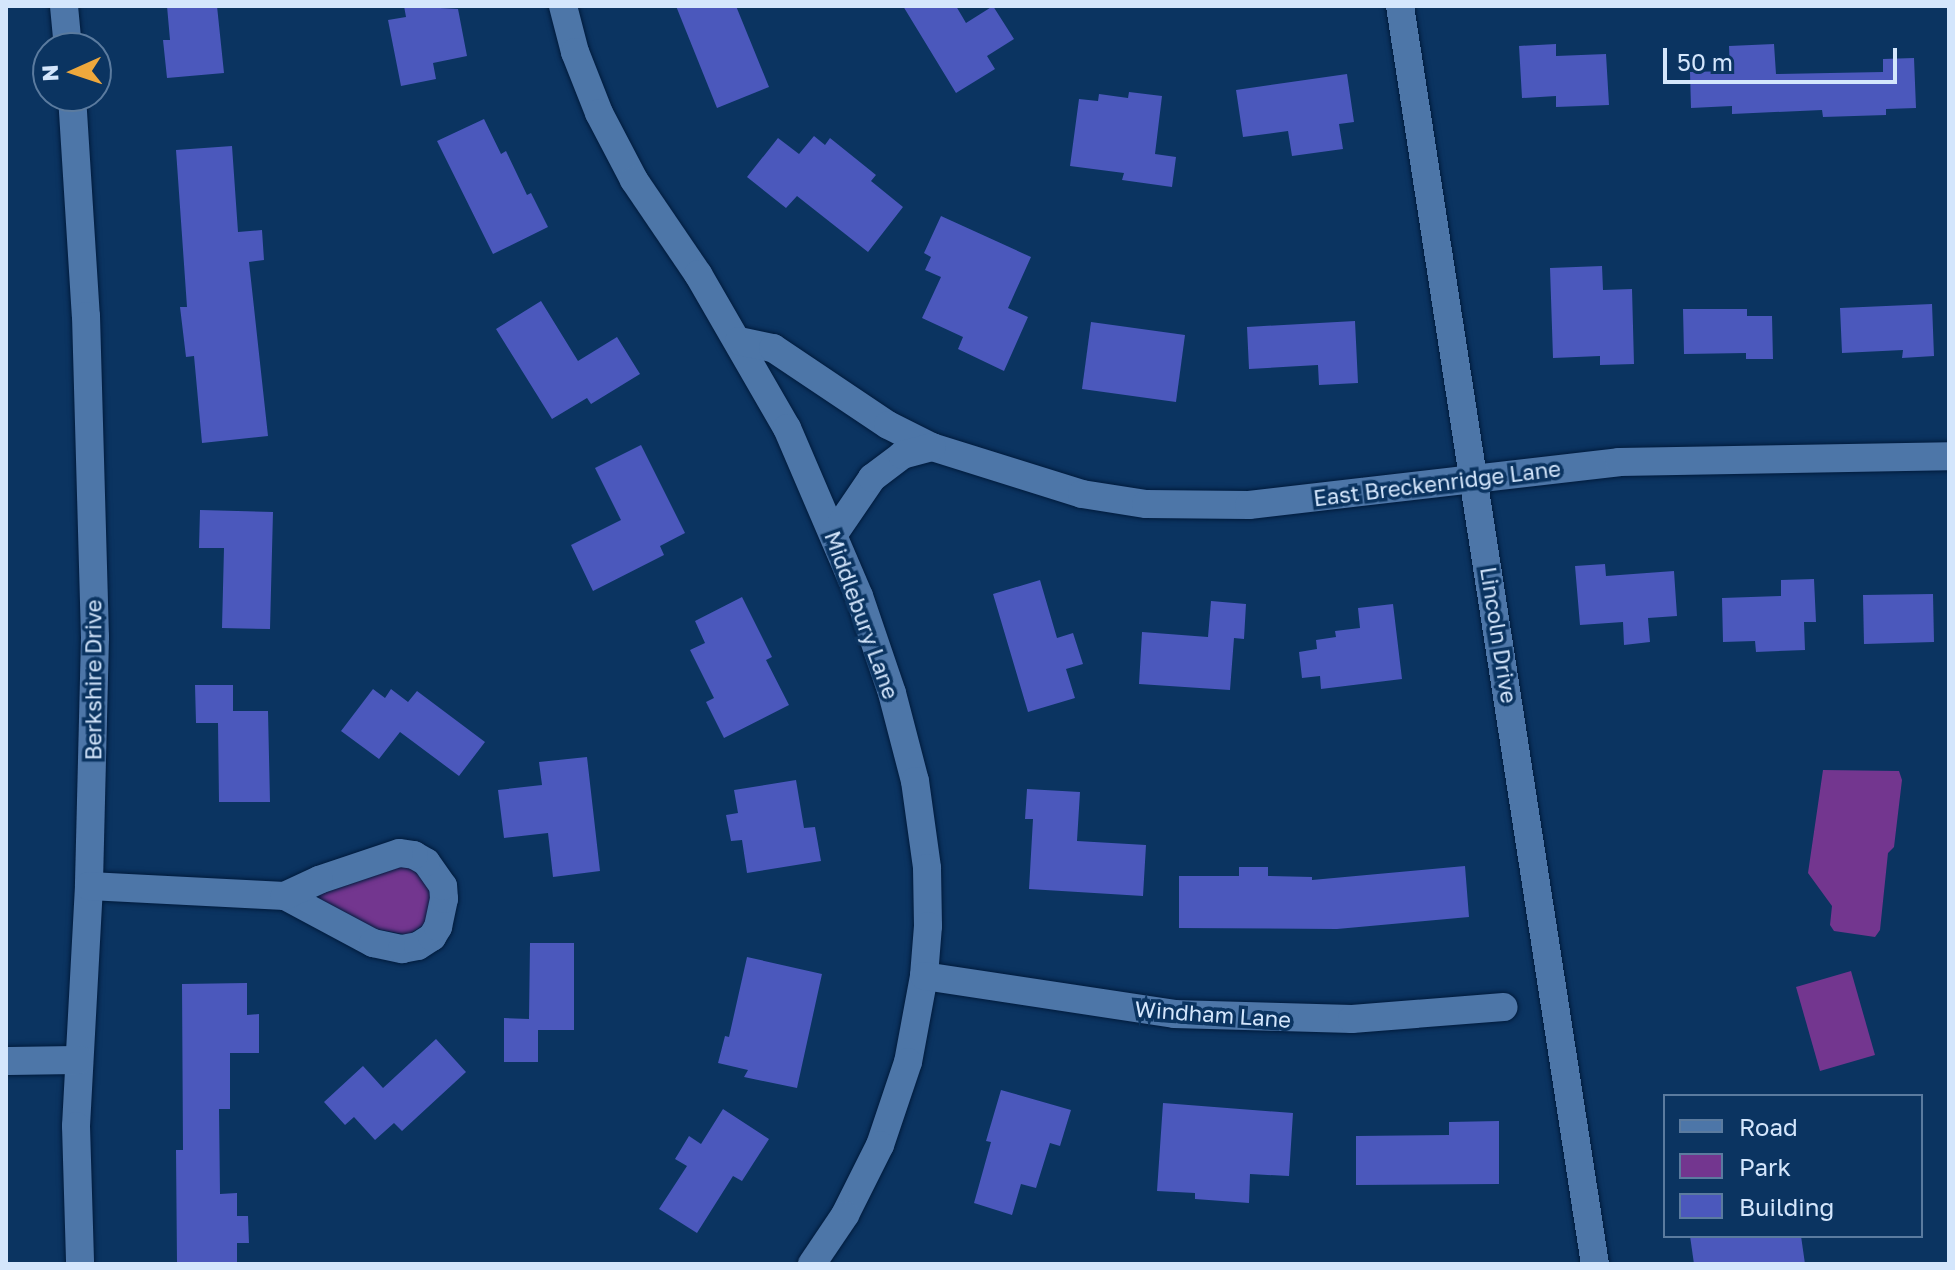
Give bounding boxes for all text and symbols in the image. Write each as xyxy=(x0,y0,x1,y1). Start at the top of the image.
north arrow xyxy=(32,32,112,112)
scale bar xyxy=(1667,32,1901,82)
text: 50 m xyxy=(1677,47,1733,76)
text: N xyxy=(36,64,63,82)
street label: East Breckenridge Lane xyxy=(1312,455,1562,511)
street label: Middlebury Lane xyxy=(819,527,905,703)
street label: Lincoln Drive xyxy=(1475,565,1523,705)
street label: Berkshire Drive xyxy=(80,600,106,760)
street label: Windham Lane xyxy=(1134,995,1292,1033)
legend xyxy=(1663,1094,1923,1238)
text: Road xyxy=(1739,1112,1798,1141)
text: Park xyxy=(1739,1152,1791,1181)
text: Building xyxy=(1739,1192,1834,1221)

